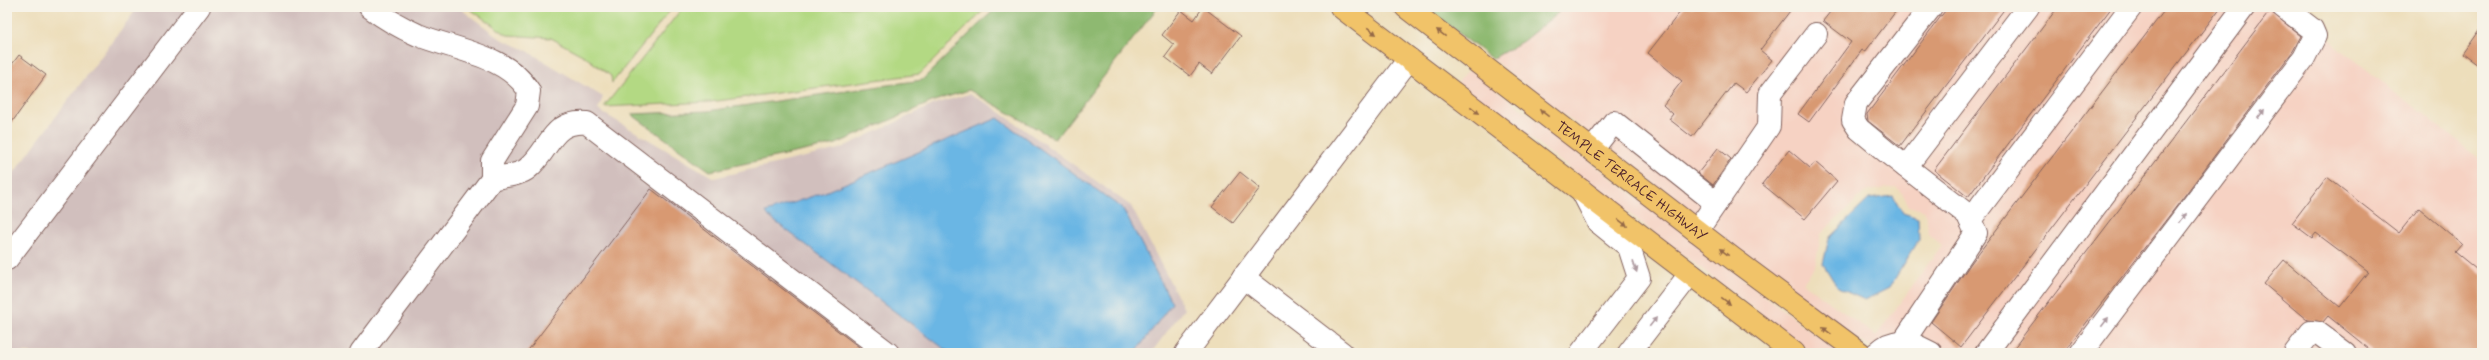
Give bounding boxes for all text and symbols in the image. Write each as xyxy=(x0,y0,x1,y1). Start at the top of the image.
one-way arrow xyxy=(1366,26,1377,35)
one-way arrow xyxy=(1435,29,1446,38)
one-way arrow xyxy=(1470,106,1480,114)
one-way arrow xyxy=(1538,109,1549,117)
one-way arrow xyxy=(2257,109,2265,120)
street label: TEMPLE TERRACE HIGHWAY xyxy=(1552,118,1710,245)
one-way arrow xyxy=(2179,213,2187,224)
one-way arrow xyxy=(1617,219,1628,227)
one-way arrow xyxy=(1719,248,1729,256)
one-way arrow xyxy=(1633,261,1639,273)
one-way arrow xyxy=(1721,297,1732,306)
one-way arrow xyxy=(1649,317,1658,328)
one-way arrow xyxy=(2100,317,2108,327)
one-way arrow xyxy=(1822,327,1833,335)

